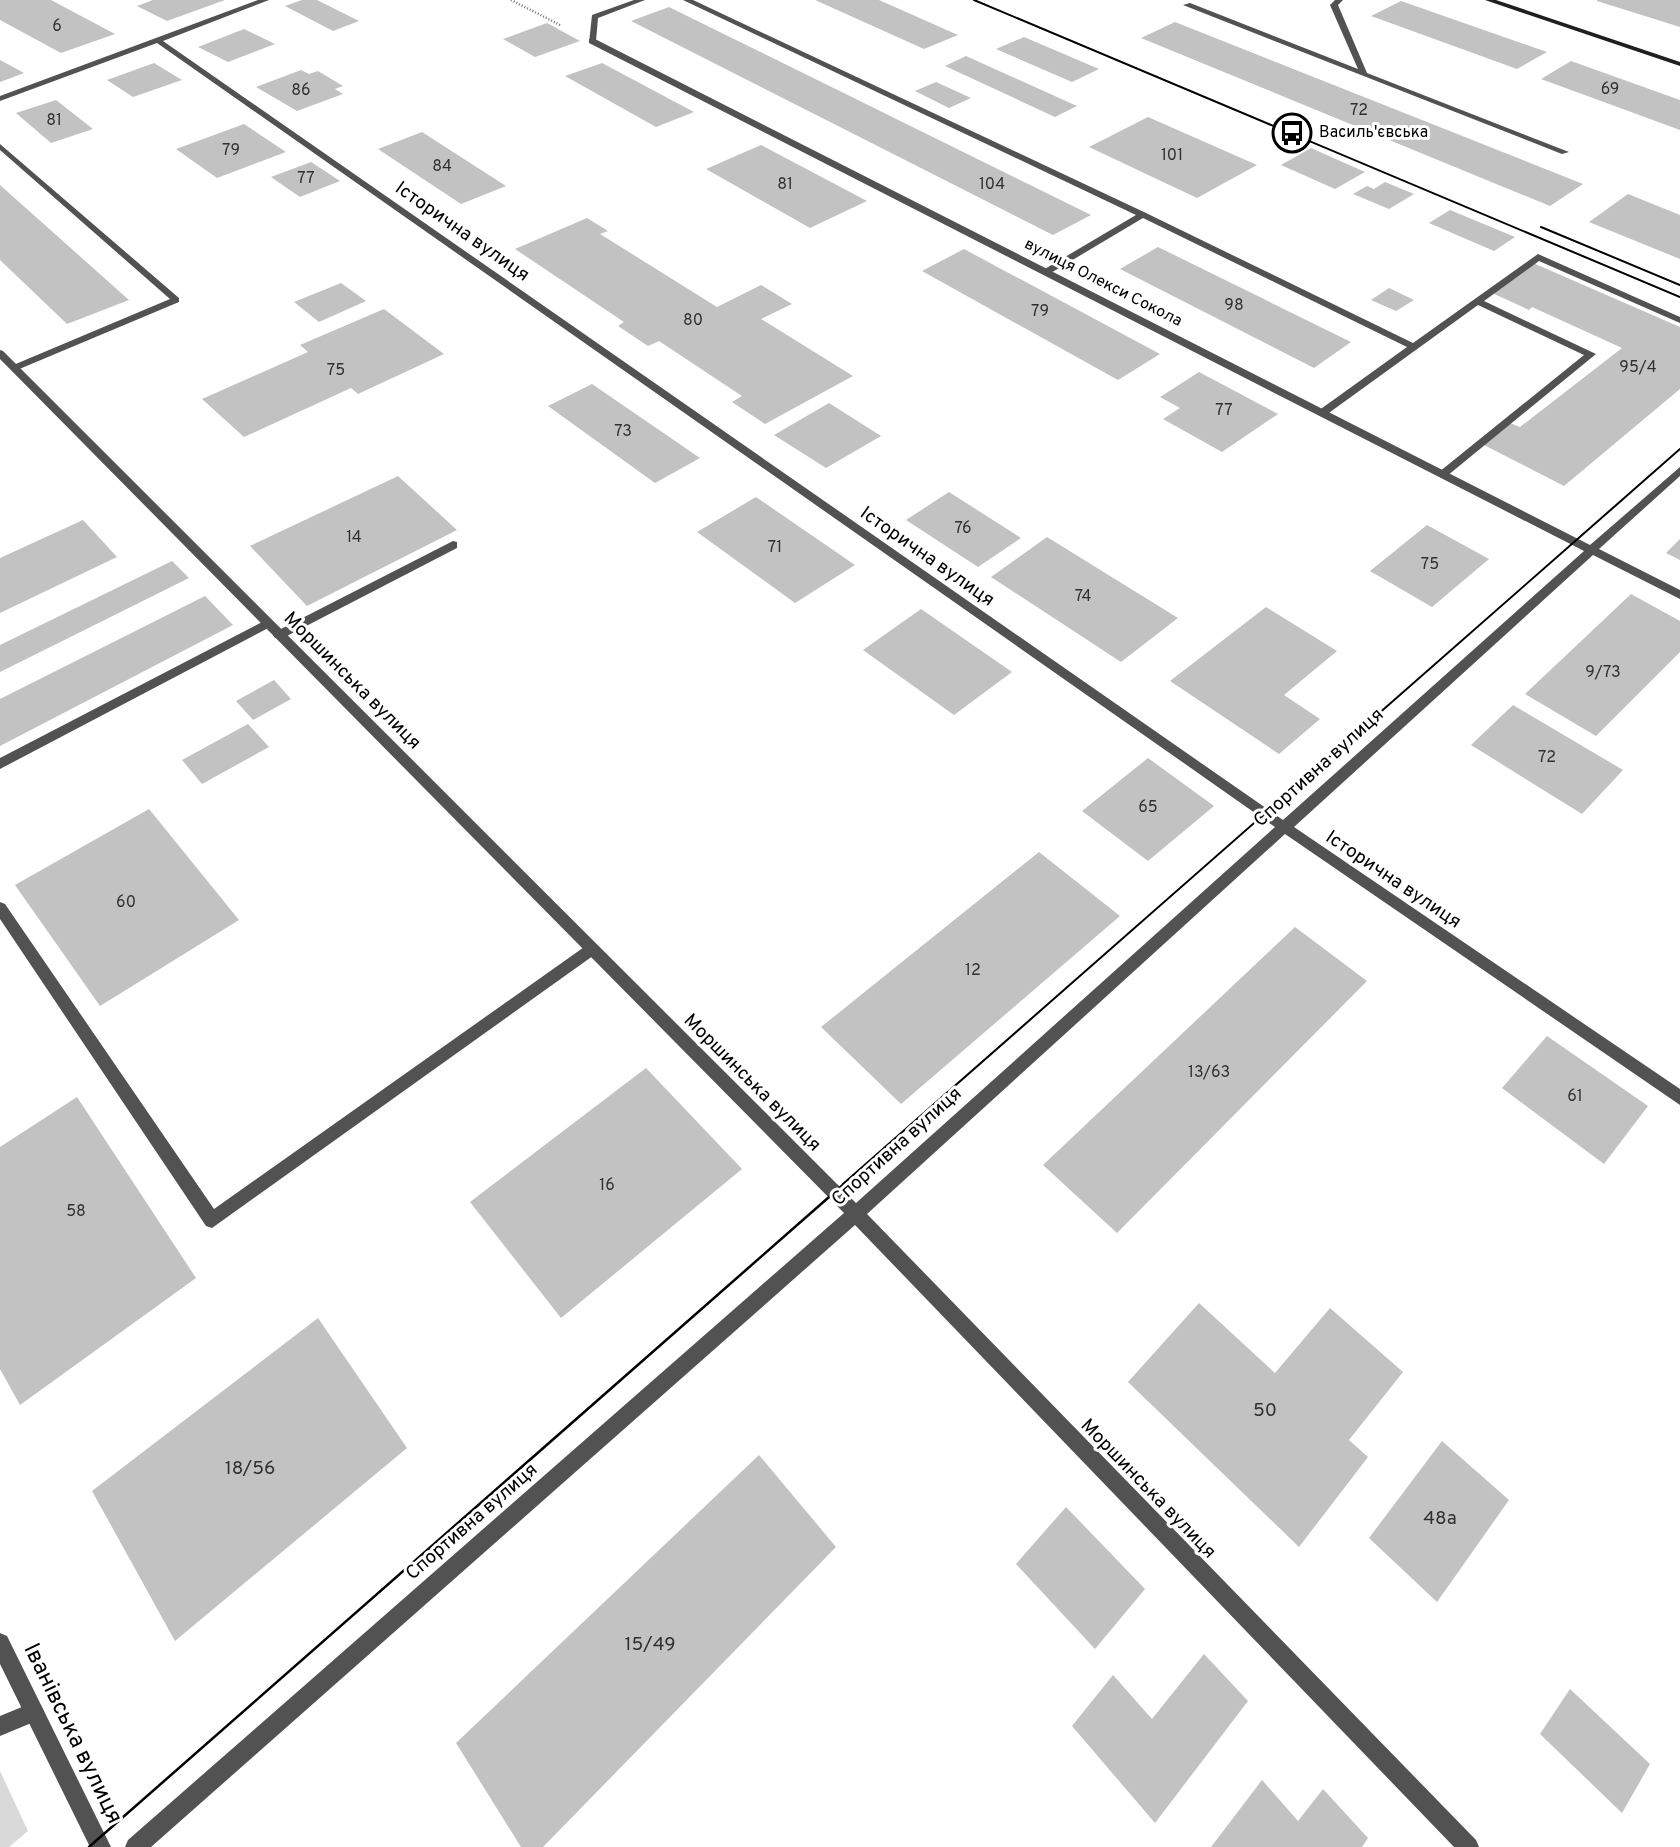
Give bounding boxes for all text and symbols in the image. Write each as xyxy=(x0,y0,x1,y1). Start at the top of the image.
house number: 6 xyxy=(52,17,62,37)
house number: 69 xyxy=(1601,80,1619,100)
house number: 86 xyxy=(291,81,311,101)
house number: 72 xyxy=(1350,101,1368,121)
house number: 81 xyxy=(46,111,62,131)
bus stop icon: Василь'євська xyxy=(1271,112,1313,154)
place label: Василь'євська xyxy=(1319,123,1428,143)
house number: 79 xyxy=(222,141,240,161)
house number: 101 xyxy=(1161,146,1183,166)
house number: 84 xyxy=(432,157,452,177)
house number: 77 xyxy=(297,169,315,189)
house number: 81 xyxy=(777,175,793,195)
house number: 104 xyxy=(979,175,1005,195)
street label: Історична вулиця xyxy=(390,177,534,287)
street label: вулиця Олекси Сокола xyxy=(1021,234,1185,332)
house number: 98 xyxy=(1224,296,1244,316)
house number: 79 xyxy=(1031,302,1049,322)
house number: 80 xyxy=(683,311,703,331)
house number: 95/4 xyxy=(1619,358,1657,378)
house number: 75 xyxy=(327,361,345,381)
house number: 77 xyxy=(1215,401,1233,421)
house number: 73 xyxy=(614,422,632,442)
street label: Історична вулиця xyxy=(855,502,999,612)
house number: 76 xyxy=(954,519,972,539)
house number: 14 xyxy=(346,528,362,548)
house number: 71 xyxy=(768,538,782,558)
house number: 75 xyxy=(1421,555,1439,575)
house number: 74 xyxy=(1075,587,1091,607)
street label: Моршинська вулиця xyxy=(278,607,426,755)
house number: 9/73 xyxy=(1585,663,1621,683)
street label: Спортивна вулиця xyxy=(1249,703,1389,833)
house number: 72 xyxy=(1538,748,1556,768)
house number: 65 xyxy=(1138,798,1158,818)
street label: Історична вулиця xyxy=(1320,826,1466,934)
house number: 60 xyxy=(116,893,136,913)
house number: 12 xyxy=(965,961,981,981)
street label: Моршинська вулиця xyxy=(678,1009,826,1157)
house number: 13/63 xyxy=(1188,1063,1230,1083)
street label: Спортивна вулиця xyxy=(827,1082,967,1212)
house number: 61 xyxy=(1567,1087,1583,1107)
house number: 16 xyxy=(599,1176,615,1196)
house number: 58 xyxy=(66,1202,86,1222)
house number: 50 xyxy=(1253,1399,1277,1423)
street label: Моршинська вулиця xyxy=(1075,1414,1221,1564)
house number: 18/56 xyxy=(225,1457,275,1481)
street label: Спортивна вулиця xyxy=(401,1458,543,1586)
house number: 48а xyxy=(1423,1507,1457,1531)
house number: 15/49 xyxy=(624,1633,676,1657)
street label: Іванівська вулиця xyxy=(16,1639,128,1829)

